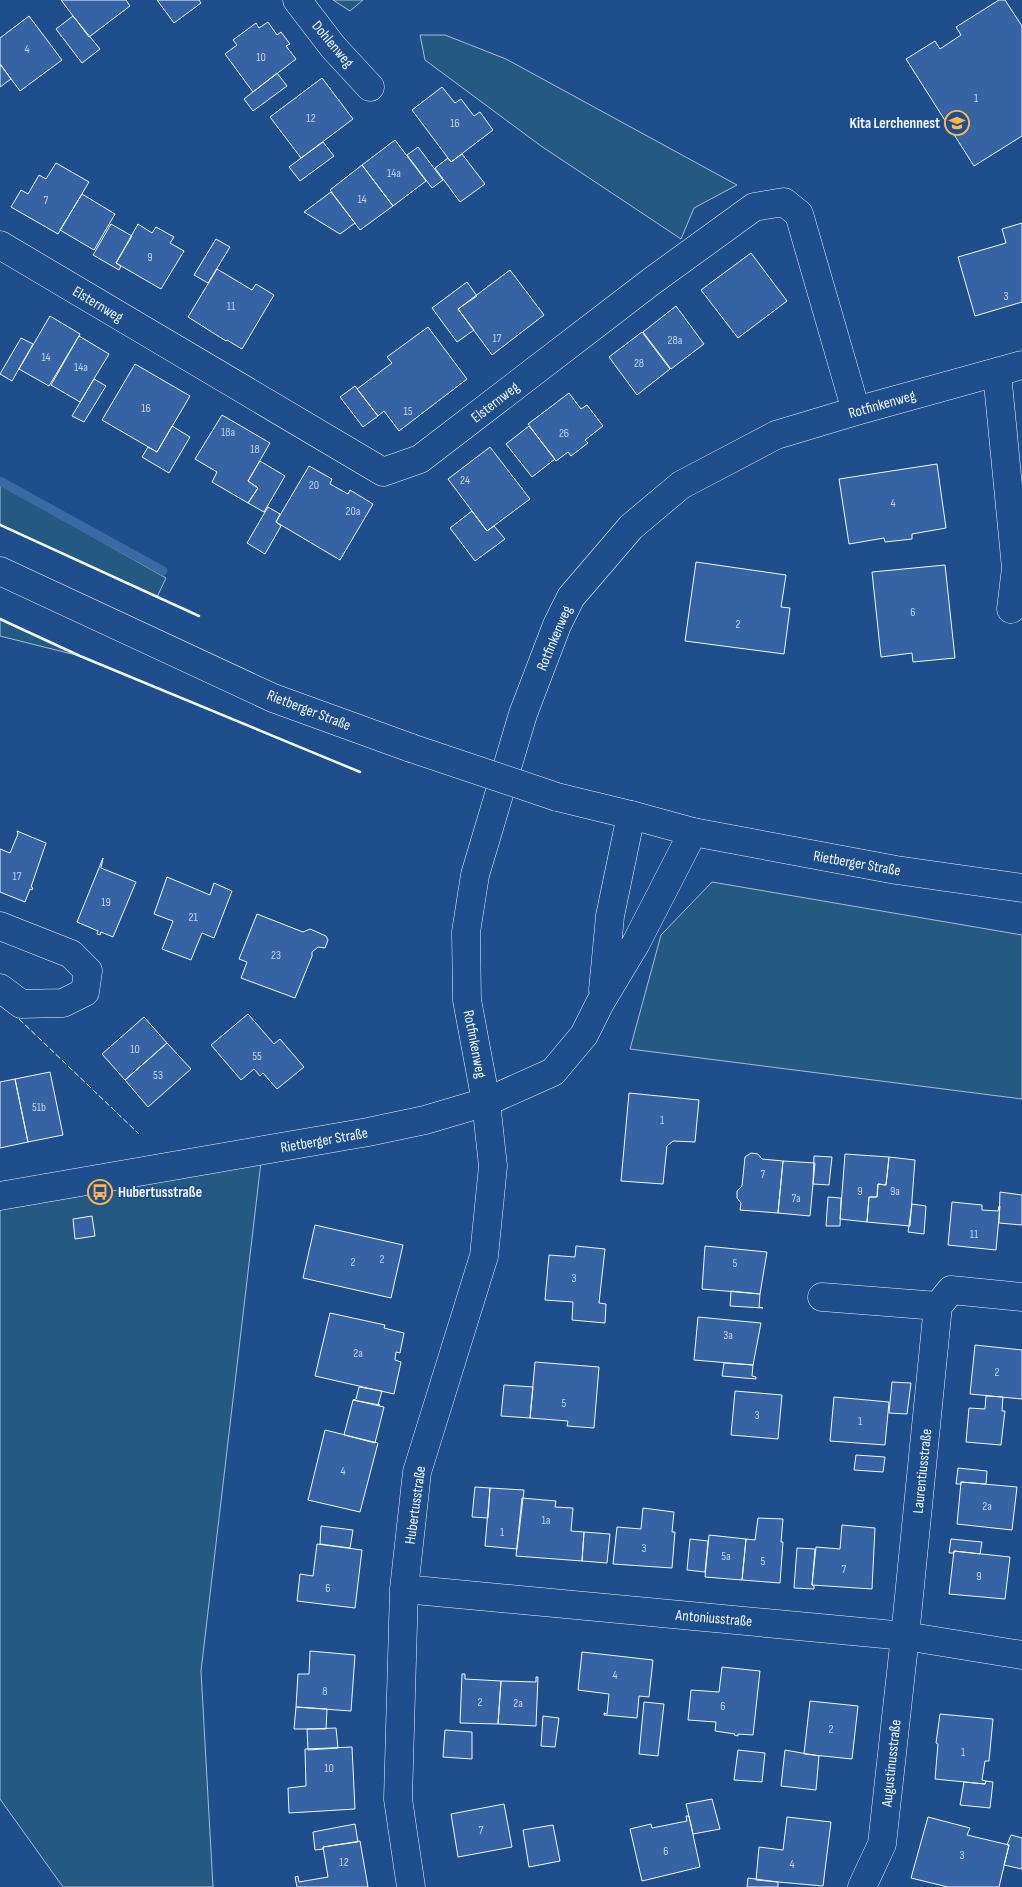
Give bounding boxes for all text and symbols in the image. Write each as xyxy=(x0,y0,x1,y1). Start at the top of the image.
street label: Dohlenweg xyxy=(307,17,358,72)
house number: 4 xyxy=(24,42,30,57)
house number: 10 xyxy=(256,50,266,65)
house number: 1 xyxy=(974,91,979,106)
school or university icon: Kita Lerchennest xyxy=(944,110,970,136)
house number: 12 xyxy=(306,111,316,126)
place label: Kita Lerchennest xyxy=(850,114,940,133)
house number: 16 xyxy=(450,116,460,131)
house number: 14a xyxy=(387,166,401,181)
house number: 14 xyxy=(357,192,367,207)
house number: 7 xyxy=(44,193,49,208)
house number: 9 xyxy=(147,250,153,265)
street label: Elsternweg xyxy=(69,282,127,327)
house number: 3 xyxy=(1003,289,1009,304)
house number: 11 xyxy=(227,299,236,314)
house number: 17 xyxy=(493,331,502,346)
house number: 28a xyxy=(668,333,683,348)
house number: 14 xyxy=(41,350,51,365)
house number: 28 xyxy=(634,356,644,371)
house number: 14a xyxy=(74,360,88,375)
street label: Elsternweg xyxy=(467,378,523,427)
street label: Rotfinkenweg xyxy=(846,386,918,423)
house number: 16 xyxy=(141,401,151,416)
house number: 15 xyxy=(403,404,413,419)
house number: 18a xyxy=(221,425,235,440)
house number: 26 xyxy=(559,426,569,441)
house number: 18 xyxy=(250,442,260,457)
house number: 24 xyxy=(460,473,470,488)
house number: 20 xyxy=(309,478,319,493)
house number: 4 xyxy=(890,496,896,511)
house number: 20a xyxy=(346,504,361,519)
street label: Rotfinkenweg xyxy=(532,603,577,674)
house number: 6 xyxy=(910,605,916,620)
house number: 2 xyxy=(736,617,741,632)
street label: Rietberger Straße xyxy=(264,686,353,735)
street label: Rietberger Straße xyxy=(812,846,902,881)
house number: 17 xyxy=(13,869,22,884)
house number: 19 xyxy=(101,895,111,910)
house number: 21 xyxy=(188,910,198,925)
house number: 23 xyxy=(271,948,281,963)
street label: Rotfinkenweg xyxy=(459,1008,490,1080)
house number: 10 xyxy=(130,1042,140,1057)
house number: 55 xyxy=(252,1049,262,1064)
house number: 53 xyxy=(153,1068,163,1083)
house number: 51b xyxy=(32,1100,46,1115)
house number: 1 xyxy=(660,1113,665,1128)
street label: Rietberger Straße xyxy=(279,1123,369,1158)
house number: 7 xyxy=(761,1167,766,1182)
bus stop icon: Hubertusstraße xyxy=(87,1179,113,1205)
place label: Hubertusstraße xyxy=(118,1183,202,1202)
house number: 9 xyxy=(857,1184,863,1199)
house number: 9a xyxy=(890,1184,900,1199)
house number: 7a xyxy=(791,1191,801,1206)
house number: 11 xyxy=(970,1227,979,1242)
house number: 2 xyxy=(380,1252,385,1267)
house number: 2 xyxy=(351,1255,356,1270)
house number: 5 xyxy=(733,1256,738,1271)
house number: 3 xyxy=(571,1271,577,1286)
house number: 3a xyxy=(723,1328,733,1343)
house number: 2a xyxy=(353,1346,363,1361)
house number: 2 xyxy=(995,1365,1000,1380)
house number: 5 xyxy=(562,1396,567,1411)
house number: 3 xyxy=(754,1408,760,1423)
house number: 1 xyxy=(858,1414,863,1429)
street label: Laurentiusstraße xyxy=(909,1428,936,1514)
house number: 4 xyxy=(340,1464,346,1479)
street label: Hubertusstraße xyxy=(401,1465,430,1545)
house number: 2a xyxy=(982,1499,992,1514)
house number: 1a xyxy=(542,1513,551,1528)
house number: 1 xyxy=(500,1525,505,1540)
house number: 3 xyxy=(641,1541,647,1556)
house number: 5a xyxy=(721,1549,731,1564)
house number: 5 xyxy=(761,1554,766,1569)
house number: 7 xyxy=(842,1562,847,1577)
house number: 9 xyxy=(976,1569,982,1584)
house number: 6 xyxy=(325,1581,331,1596)
street label: Antoniusstraße xyxy=(674,1606,753,1631)
house number: 4 xyxy=(612,1668,618,1683)
house number: 8 xyxy=(322,1684,328,1699)
house number: 2 xyxy=(478,1695,483,1710)
house number: 2a xyxy=(513,1696,523,1711)
house number: 6 xyxy=(720,1699,726,1714)
street label: Augustinusstraße xyxy=(877,1718,906,1809)
house number: 2 xyxy=(829,1722,834,1737)
house number: 1 xyxy=(961,1745,966,1760)
house number: 10 xyxy=(324,1761,334,1776)
house number: 7 xyxy=(479,1823,484,1838)
house number: 6 xyxy=(663,1844,669,1859)
house number: 3 xyxy=(959,1848,965,1863)
house number: 12 xyxy=(339,1855,349,1870)
house number: 4 xyxy=(789,1857,795,1872)

